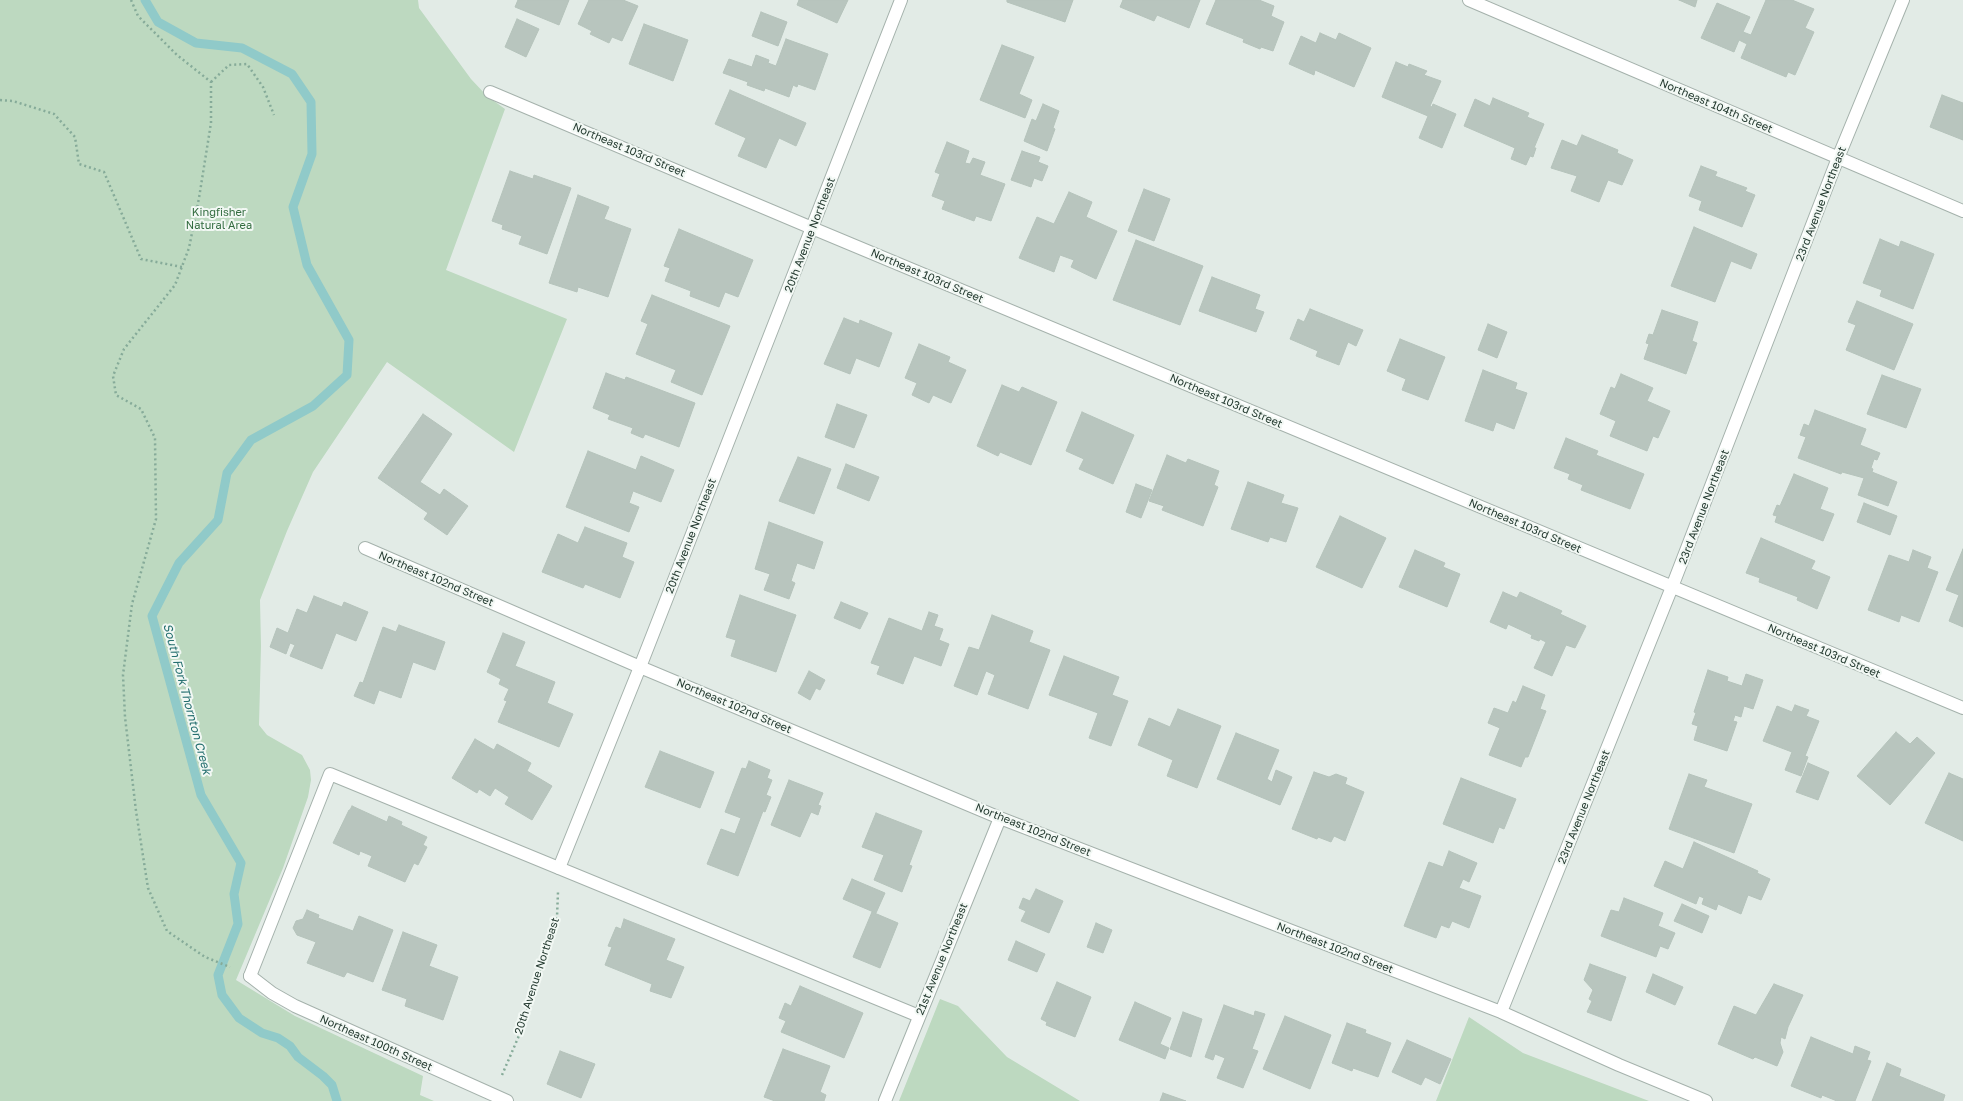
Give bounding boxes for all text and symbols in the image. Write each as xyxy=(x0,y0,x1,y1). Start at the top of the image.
street label: Northeast 104th Street xyxy=(1657,76,1775,136)
street label: Northeast 103rd Street xyxy=(571,120,687,180)
street label: 23rd Avenue Northeast xyxy=(1793,145,1849,263)
street label: 20th Avenue Northeast xyxy=(782,176,838,294)
park label: Kingfisher Natural Area xyxy=(186,206,252,232)
street label: Northeast 103rd Street xyxy=(869,246,985,306)
street label: Northeast 103rd Street xyxy=(1168,371,1284,431)
street label: 23rd Avenue Northeast xyxy=(1676,448,1732,566)
street label: 20th Avenue Northeast xyxy=(663,477,719,595)
street label: Northeast 103rd Street xyxy=(1467,496,1583,556)
street label: Northeast 102nd Street xyxy=(377,549,495,609)
street label: Northeast 103rd Street xyxy=(1766,621,1882,681)
water label: South Fork Thornton Creek xyxy=(160,622,214,776)
street label: Northeast 102nd Street xyxy=(675,676,793,736)
street label: 23rd Avenue Northeast xyxy=(1555,748,1613,866)
street label: Northeast 102nd Street xyxy=(973,801,1093,859)
street label: 21st Avenue Northeast xyxy=(913,901,971,1017)
street label: 20th Avenue Northeast xyxy=(512,916,562,1036)
street label: Northeast 102nd Street xyxy=(1275,920,1395,976)
street label: Northeast 100th Street xyxy=(318,1012,434,1074)

